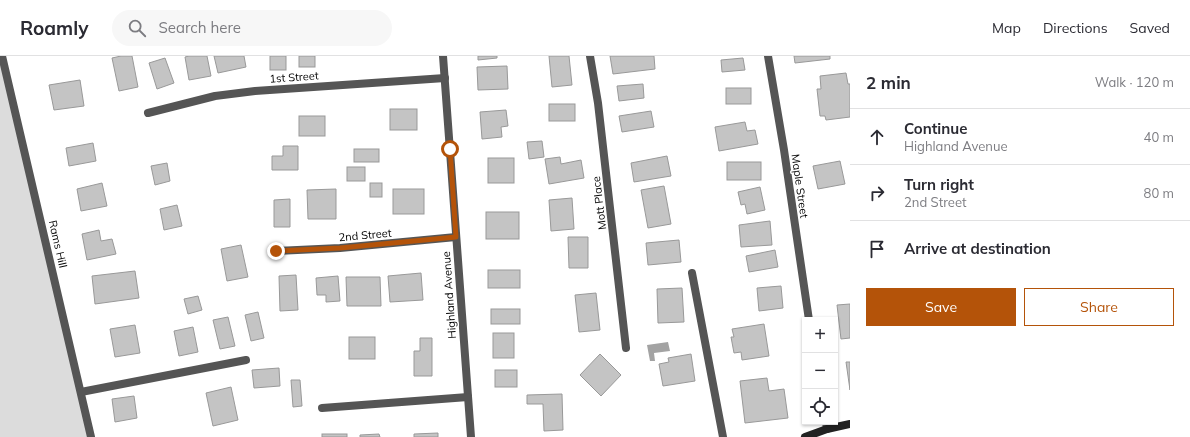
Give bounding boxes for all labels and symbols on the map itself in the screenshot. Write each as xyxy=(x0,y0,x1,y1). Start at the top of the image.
street label: 1st Street xyxy=(269,68,319,86)
route start xyxy=(441,140,459,158)
street label: Maple Street xyxy=(789,153,811,219)
street label: Mott Place xyxy=(589,175,609,231)
street label: Rams Hill xyxy=(46,219,70,269)
street label: 2nd Street xyxy=(338,226,392,244)
route end xyxy=(267,242,285,260)
street label: Highland Avenue xyxy=(439,251,459,339)

